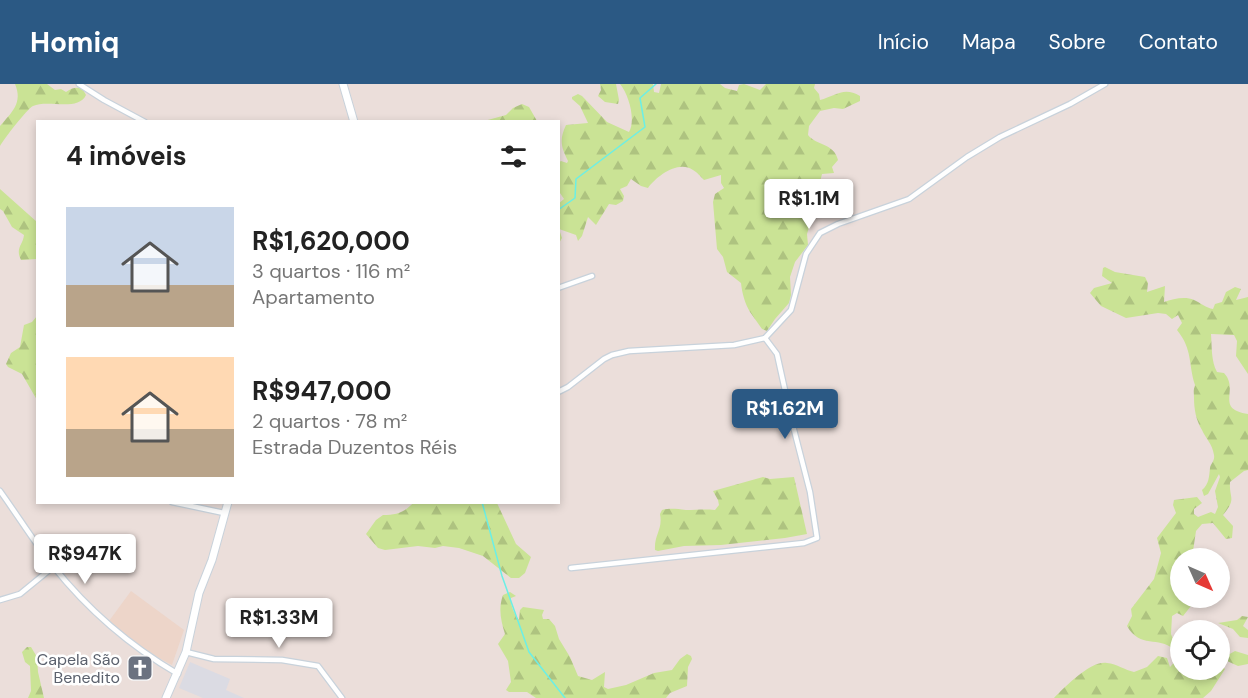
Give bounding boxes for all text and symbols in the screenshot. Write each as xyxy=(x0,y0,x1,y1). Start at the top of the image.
text: Homiq xyxy=(30,24,119,61)
text: Início xyxy=(878,28,929,56)
text: Mapa xyxy=(962,28,1016,56)
text: Sobre xyxy=(1049,28,1106,56)
text: Contato xyxy=(1139,28,1218,56)
text: 4 imóveis xyxy=(66,139,187,173)
icon: filters xyxy=(497,140,530,173)
pin: R$1.1M xyxy=(760,179,858,230)
text: R$1.1M xyxy=(778,185,840,211)
text: R$1,620,000 xyxy=(252,224,410,258)
icon: home xyxy=(114,231,186,303)
text: 3 quartos · 116 m² xyxy=(252,258,410,284)
text: Apartamento xyxy=(252,284,375,310)
text: R$947,000 xyxy=(252,374,392,408)
icon: home xyxy=(114,381,186,453)
pin: R$1.62M xyxy=(730,389,840,440)
text: R$1.62M xyxy=(746,395,824,421)
text: 2 quartos · 78 m² xyxy=(252,408,407,434)
text: Estrada Duzentos Réis xyxy=(252,434,457,460)
pin: R$947K xyxy=(36,534,134,585)
text: R$947K xyxy=(48,540,122,566)
north arrow xyxy=(1170,548,1230,608)
map controls xyxy=(1170,548,1230,680)
pin: R$1.33M xyxy=(224,598,334,649)
text: R$1.33M xyxy=(240,604,318,630)
button: locate xyxy=(1170,620,1230,680)
place label: Capela São Benedito xyxy=(37,649,120,688)
church icon: Capela São Benedito xyxy=(125,653,155,683)

